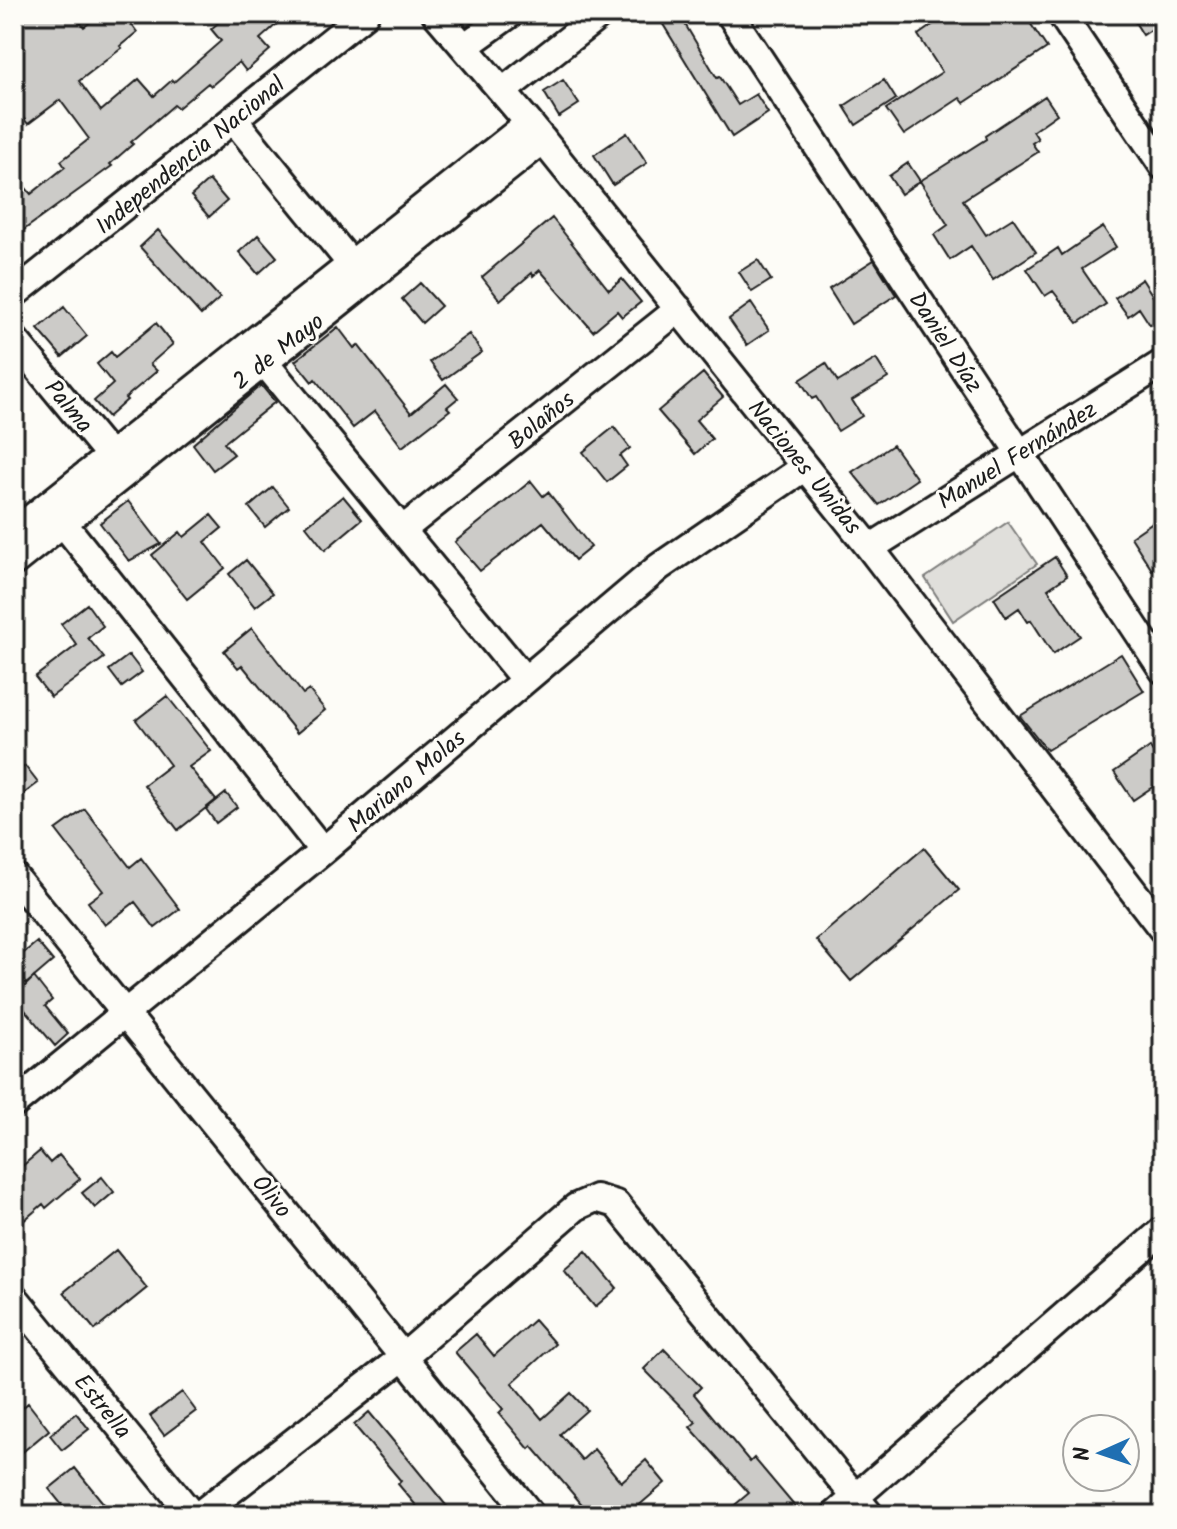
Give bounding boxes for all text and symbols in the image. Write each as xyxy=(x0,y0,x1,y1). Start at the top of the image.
street label: Independencia Nacional xyxy=(87,67,295,245)
street label: Daniel Díaz xyxy=(897,284,992,401)
street label: 2 de Mayo xyxy=(224,303,334,401)
street label: Palma xyxy=(33,371,102,443)
street label: Bolaños xyxy=(500,382,584,461)
street label: Manuel Fernández xyxy=(930,391,1105,521)
street label: Naciones Unidas xyxy=(737,392,871,544)
street label: Mariano Molas xyxy=(339,720,475,844)
street label: Olivo xyxy=(241,1166,301,1228)
street label: Estrella xyxy=(63,1365,141,1448)
north arrow xyxy=(1061,1413,1141,1493)
text: N xyxy=(1066,1446,1101,1462)

